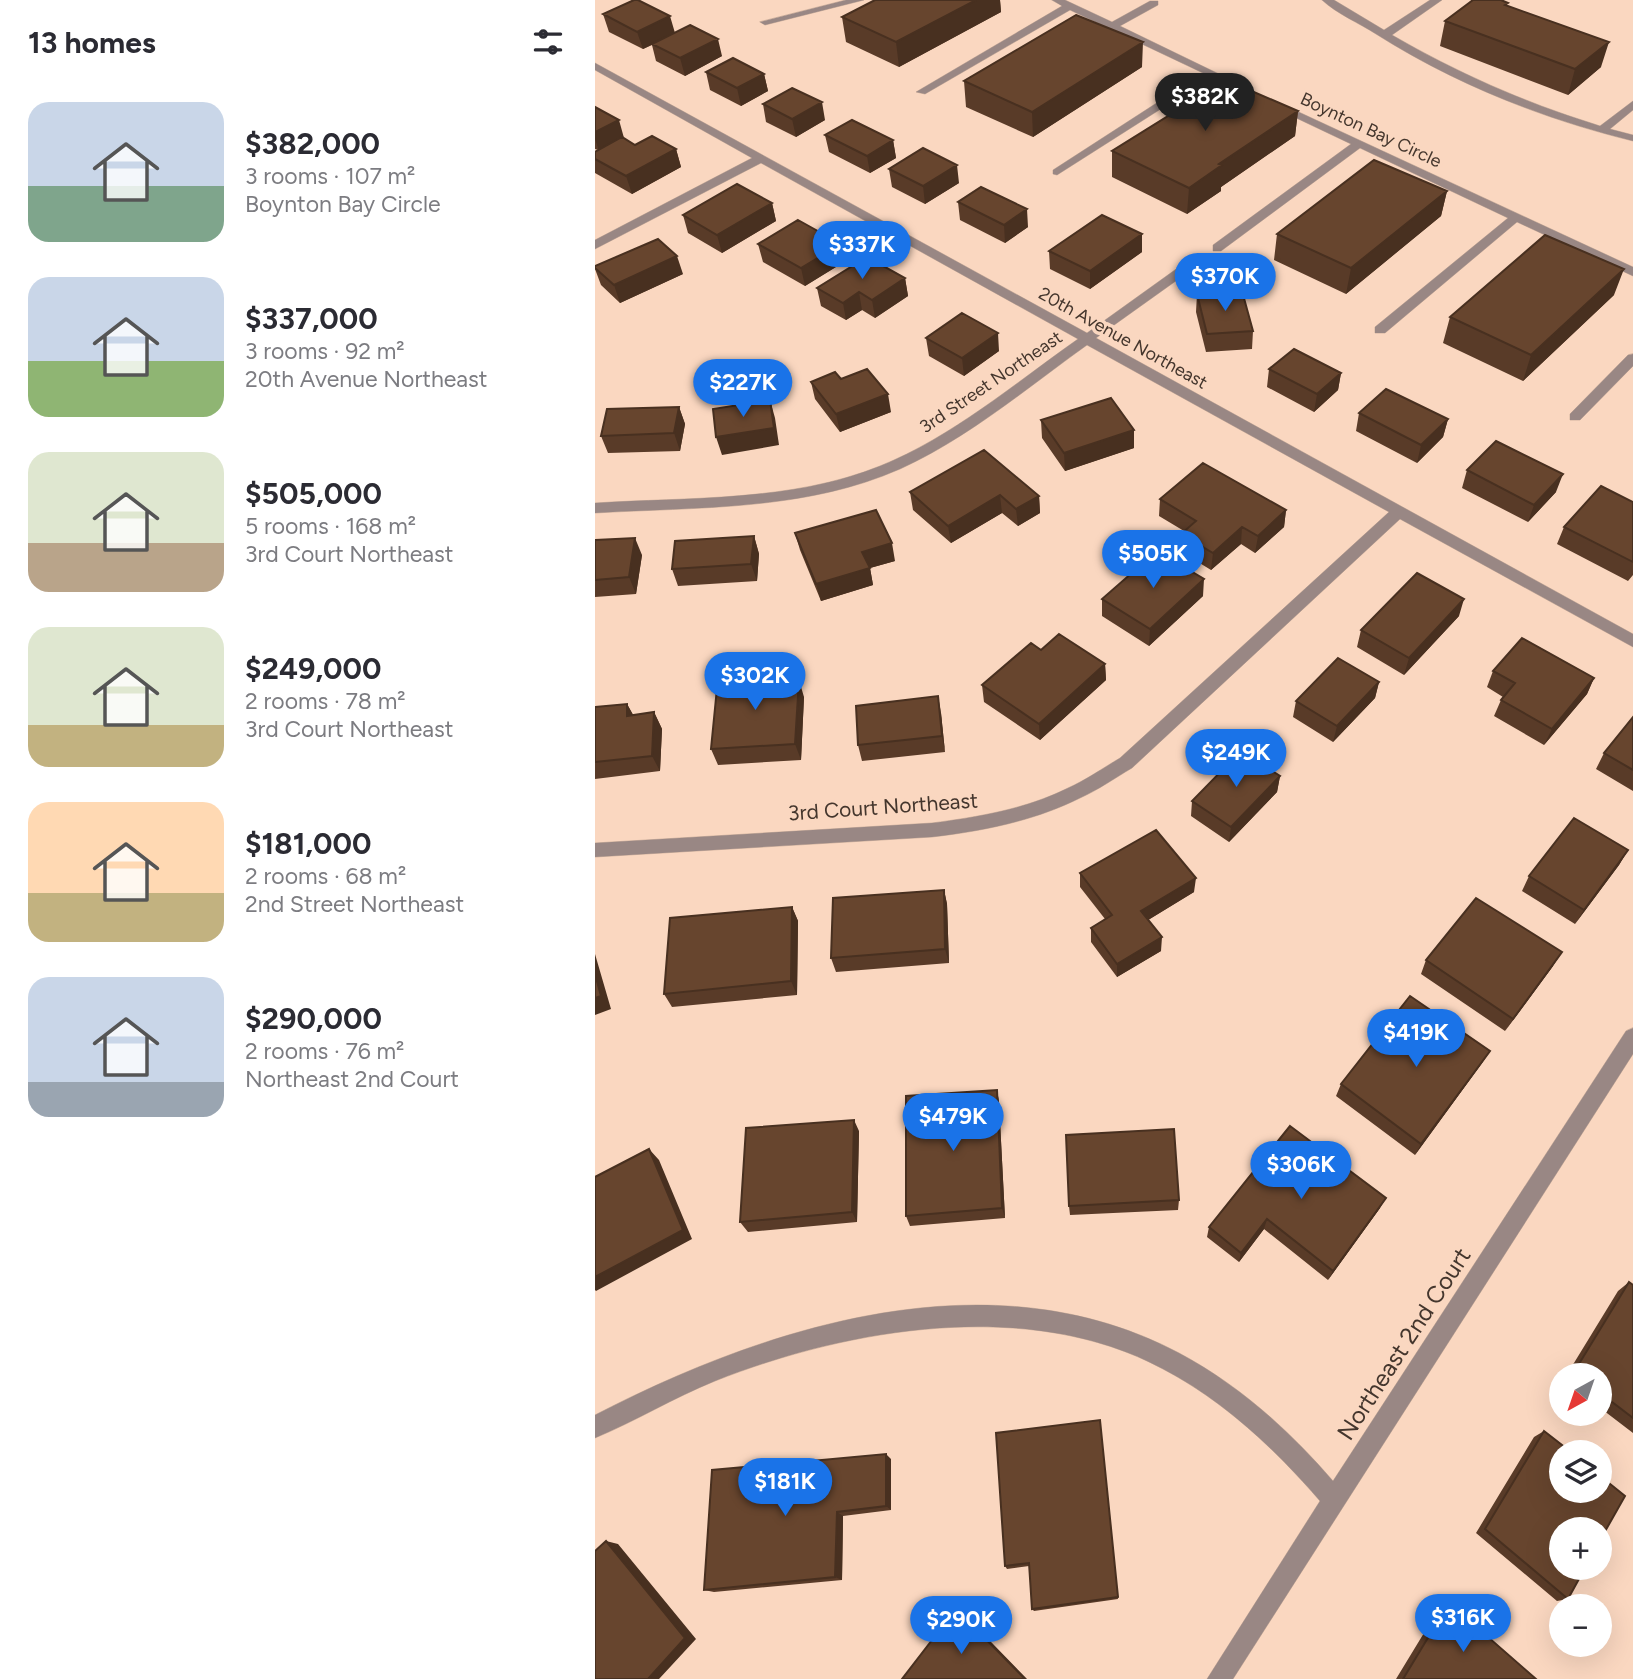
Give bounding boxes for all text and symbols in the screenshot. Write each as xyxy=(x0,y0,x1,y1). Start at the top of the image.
icon: filters xyxy=(529,23,567,61)
text: 13 homes xyxy=(28,24,156,61)
pin: $382K xyxy=(1156,74,1254,133)
text: $382K xyxy=(1171,82,1239,110)
street label: Boynton Bay Circle xyxy=(1297,88,1445,172)
text: $382,000 xyxy=(245,125,380,162)
icon: home xyxy=(84,130,168,214)
text: 3 rooms · 107 m² xyxy=(245,162,415,190)
text: Boynton Bay Circle xyxy=(245,190,441,218)
pin: $337K xyxy=(813,222,911,281)
text: $337K xyxy=(829,230,895,258)
pin: $370K xyxy=(1176,254,1274,313)
text: $370K xyxy=(1191,262,1259,290)
street label: 20th Avenue Northeast xyxy=(1035,282,1211,394)
text: $337,000 xyxy=(245,300,378,337)
icon: home xyxy=(84,305,168,389)
street label: 3rd Street Northeast xyxy=(916,326,1067,438)
text: 3 rooms · 92 m² xyxy=(245,337,405,365)
pin: $227K xyxy=(694,360,792,419)
text: 20th Avenue Northeast xyxy=(245,365,487,393)
text: $227K xyxy=(709,368,777,396)
text: $505,000 xyxy=(245,475,382,512)
icon: home xyxy=(84,480,168,564)
text: 5 rooms · 168 m² xyxy=(245,512,416,540)
pin: $505K xyxy=(1104,530,1202,590)
text: $505K xyxy=(1118,539,1188,567)
text: 3rd Court Northeast xyxy=(245,540,454,568)
text: $249,000 xyxy=(245,650,381,687)
pin: $302K xyxy=(706,652,804,712)
icon: home xyxy=(84,655,168,739)
text: $302K xyxy=(720,661,790,689)
text: 2 rooms · 78 m² xyxy=(245,687,406,715)
text: 3rd Court Northeast xyxy=(245,715,454,743)
pin: $249K xyxy=(1187,730,1285,789)
text: $249K xyxy=(1201,738,1271,766)
street label: 3rd Court Northeast xyxy=(787,787,979,826)
text: $181,000 xyxy=(245,825,371,862)
icon: home xyxy=(84,830,168,914)
text: 2 rooms · 68 m² xyxy=(245,862,406,890)
text: 2nd Street Northeast xyxy=(245,890,464,918)
text: $290,000 xyxy=(245,1000,382,1037)
icon: home xyxy=(84,1005,168,1089)
pin: $419K xyxy=(1367,1010,1465,1069)
text: $419K xyxy=(1383,1018,1449,1046)
text: 2 rooms · 76 m² xyxy=(245,1037,404,1065)
text: Northeast 2nd Court xyxy=(245,1065,459,1093)
pin: $479K xyxy=(904,1094,1002,1153)
text: $479K xyxy=(919,1102,987,1130)
pin: $306K xyxy=(1252,1142,1350,1201)
text: $306K xyxy=(1266,1150,1336,1178)
street label: Northeast 2nd Court xyxy=(1331,1242,1477,1445)
north arrow xyxy=(1549,1363,1612,1426)
map controls xyxy=(1549,1363,1612,1657)
button: layers xyxy=(1549,1440,1612,1503)
pin: $181K xyxy=(736,1458,834,1518)
text: $181K xyxy=(754,1467,816,1495)
button: + xyxy=(1549,1517,1612,1580)
pin: $316K xyxy=(1414,1594,1512,1654)
button: − xyxy=(1549,1594,1612,1657)
pin: $290K xyxy=(912,1596,1010,1656)
text: $316K xyxy=(1431,1603,1495,1631)
text: $290K xyxy=(926,1605,996,1633)

